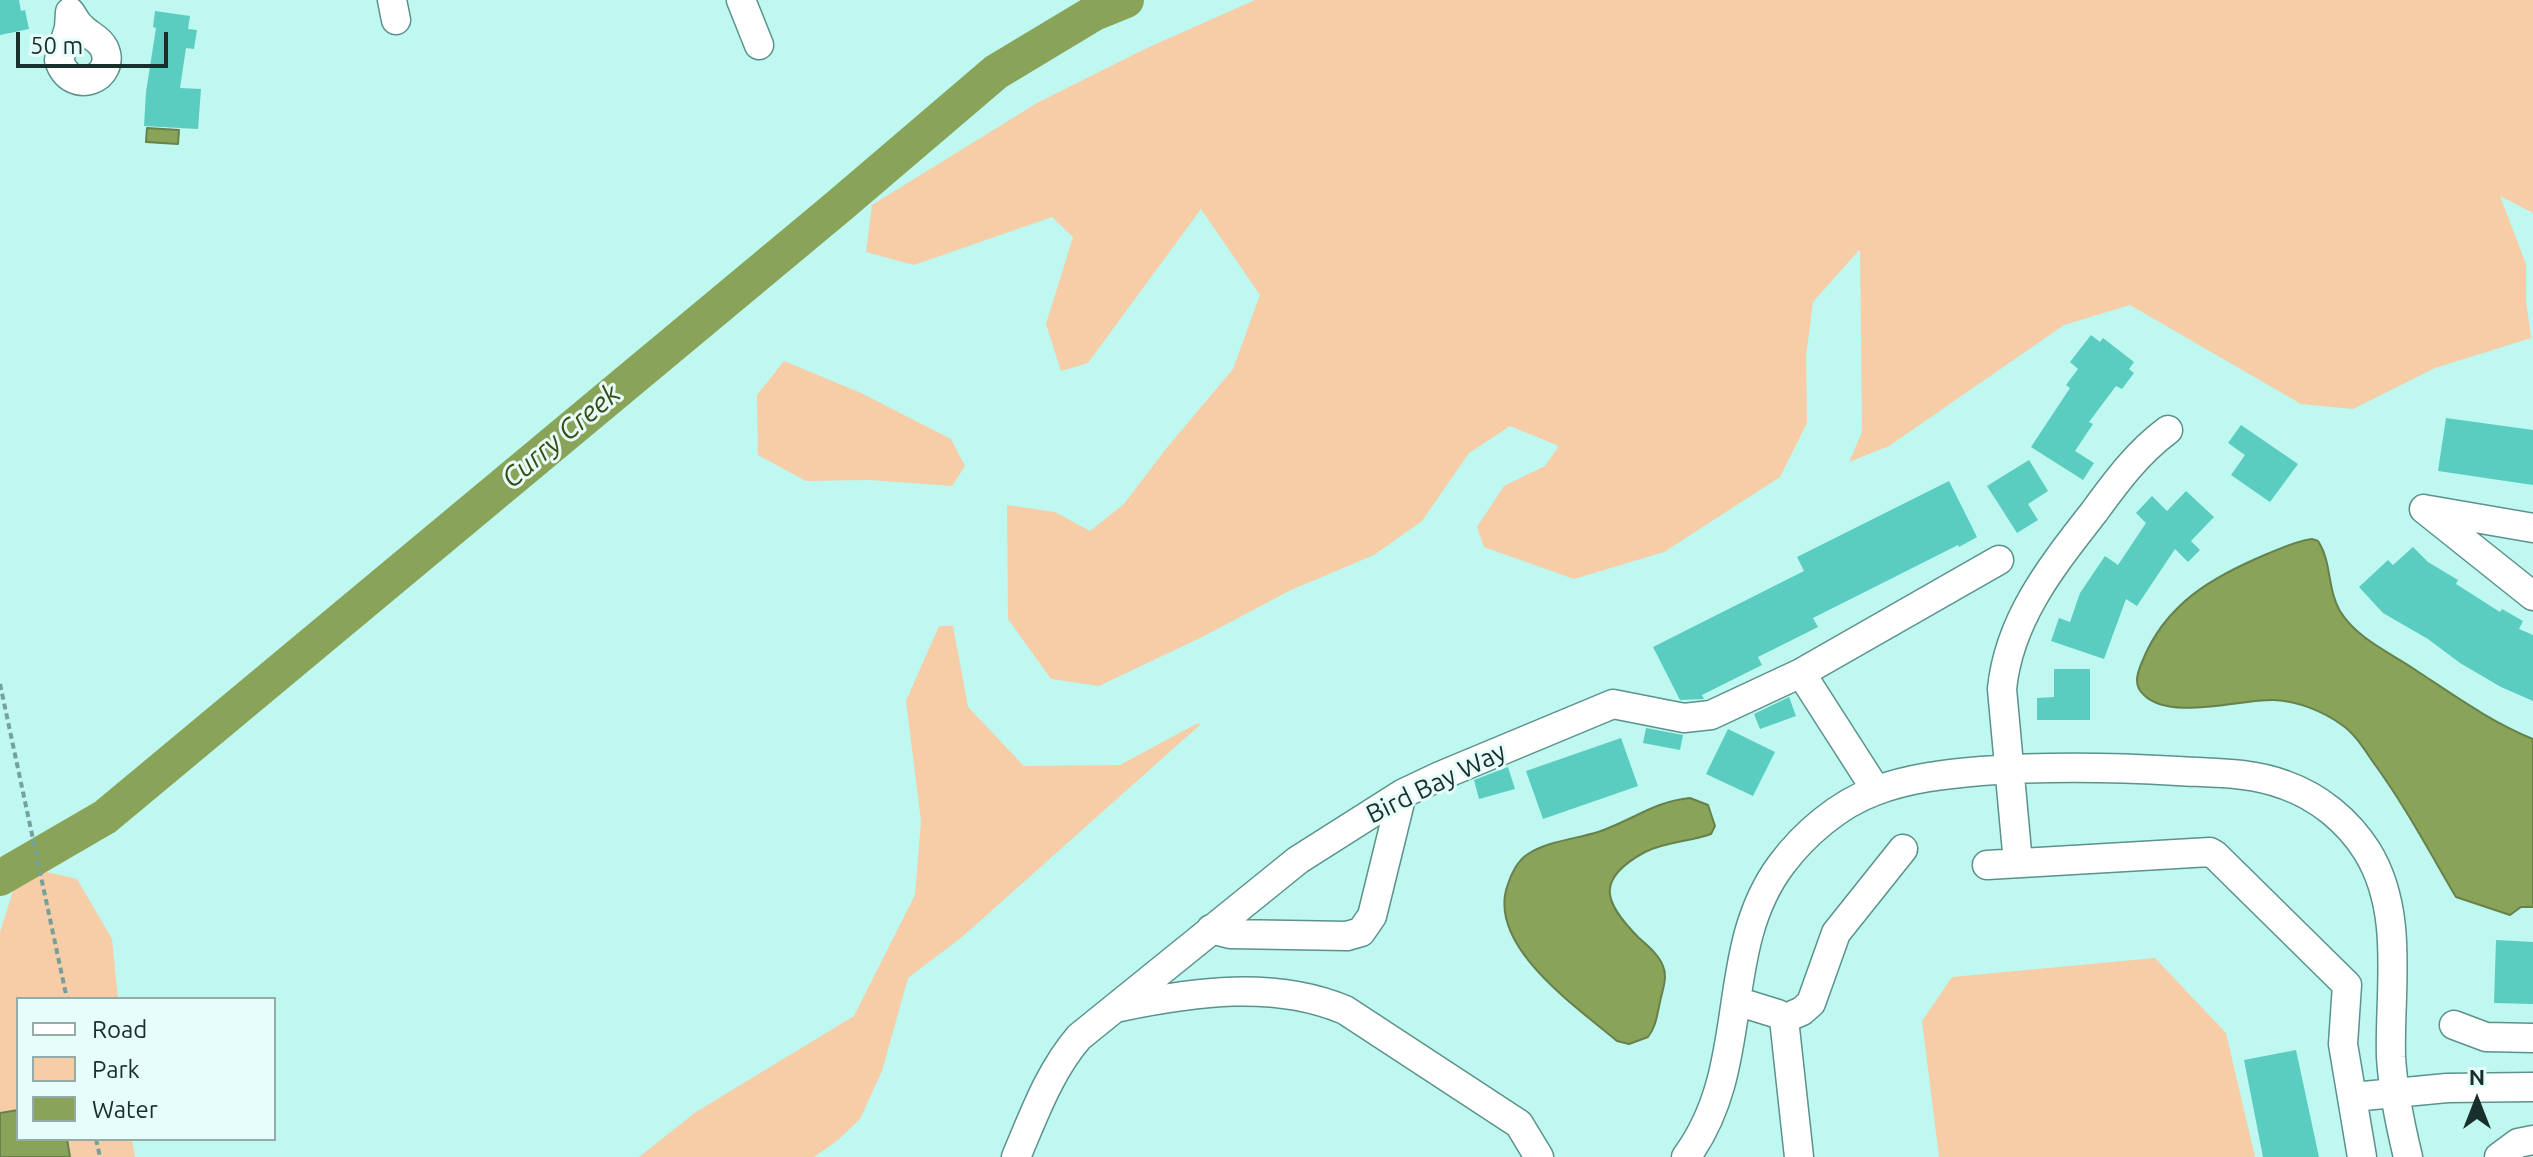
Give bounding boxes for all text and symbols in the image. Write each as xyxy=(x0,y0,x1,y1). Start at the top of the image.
scale bar xyxy=(20,16,172,66)
text: 50 m xyxy=(30,32,83,59)
water label: Curry Creek xyxy=(495,377,627,495)
street label: Bird Bay Way xyxy=(1361,736,1511,830)
legend xyxy=(16,997,276,1141)
text: Road xyxy=(92,1016,147,1043)
text: Park xyxy=(92,1056,140,1083)
north arrow xyxy=(2437,1061,2517,1141)
text: N xyxy=(2469,1064,2485,1089)
text: Water xyxy=(92,1096,158,1123)

